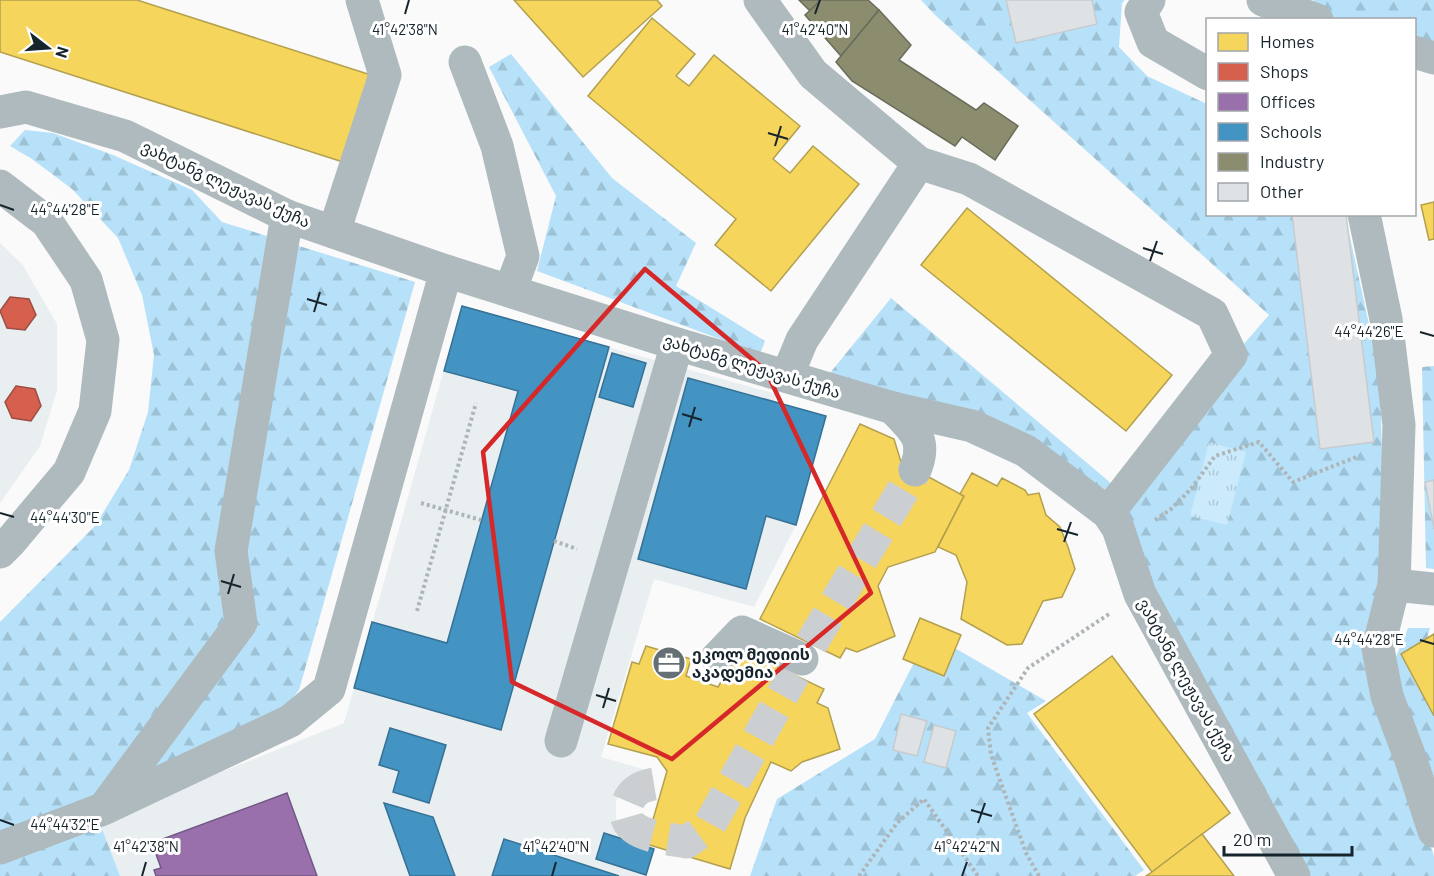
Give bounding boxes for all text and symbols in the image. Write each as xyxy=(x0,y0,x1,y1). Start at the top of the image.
north arrow xyxy=(18,18,78,78)
legend xyxy=(1206,18,1416,216)
text: 41°42'38"N xyxy=(372,20,438,38)
text: 41°42'40"N xyxy=(782,20,848,38)
text: Homes xyxy=(1260,30,1314,52)
text: N xyxy=(52,45,73,60)
text: Shops xyxy=(1260,60,1309,82)
text: Offices xyxy=(1260,90,1316,112)
text: Schools xyxy=(1260,120,1322,142)
street label: ვახტანგ ლეჟავას ქუჩა xyxy=(138,136,313,233)
text: Industry xyxy=(1260,150,1324,172)
text: Other xyxy=(1260,180,1304,202)
text: 44°44'28"E xyxy=(30,200,100,218)
text: 44°44'26"E xyxy=(1334,322,1404,340)
street label: ვახტანგ ლეჟავას ქუჩა xyxy=(661,330,843,403)
text: 44°44'30"E xyxy=(30,508,100,526)
street label: ვახტანგ ლეჟავას ქუჩა xyxy=(1133,595,1240,766)
text: 44°44'28"E xyxy=(1334,630,1404,648)
place label: ეკოლ მედიის აკადემია xyxy=(692,644,810,683)
office icon: ეკოლ მედიის აკადემია xyxy=(651,645,687,681)
text: 44°44'32"E xyxy=(30,815,100,833)
scale bar xyxy=(1224,819,1352,857)
text: 20 m xyxy=(1233,828,1271,850)
text: 41°42'38"N xyxy=(113,837,179,855)
text: 41°42'40"N xyxy=(523,837,589,855)
text: 41°42'42"N xyxy=(934,837,1000,855)

